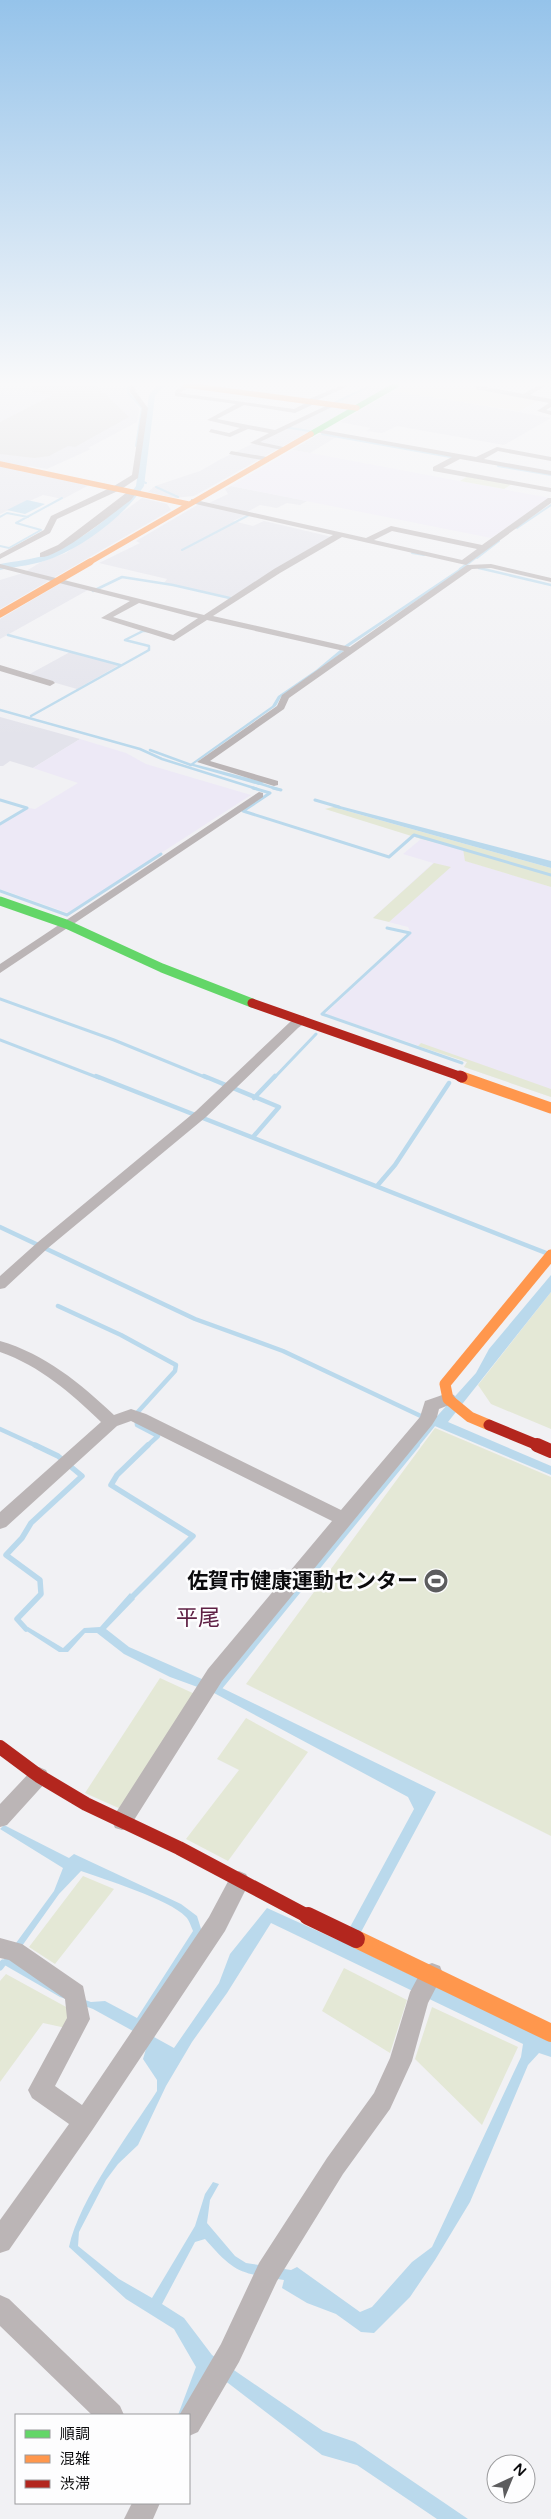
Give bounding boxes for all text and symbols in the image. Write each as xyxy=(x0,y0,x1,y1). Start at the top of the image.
sports icon: 佐賀市健康運動センター xyxy=(423,1568,449,1594)
place label: 佐賀市健康運動センター xyxy=(187,1569,418,1594)
district label: 平尾 xyxy=(176,1605,220,1631)
legend xyxy=(15,2414,190,2504)
text: 順調 xyxy=(60,2425,90,2443)
text: 混雑 xyxy=(60,2450,90,2468)
north arrow xyxy=(486,2454,536,2504)
text: N xyxy=(510,2460,530,2480)
text: 渋滞 xyxy=(60,2475,90,2493)

